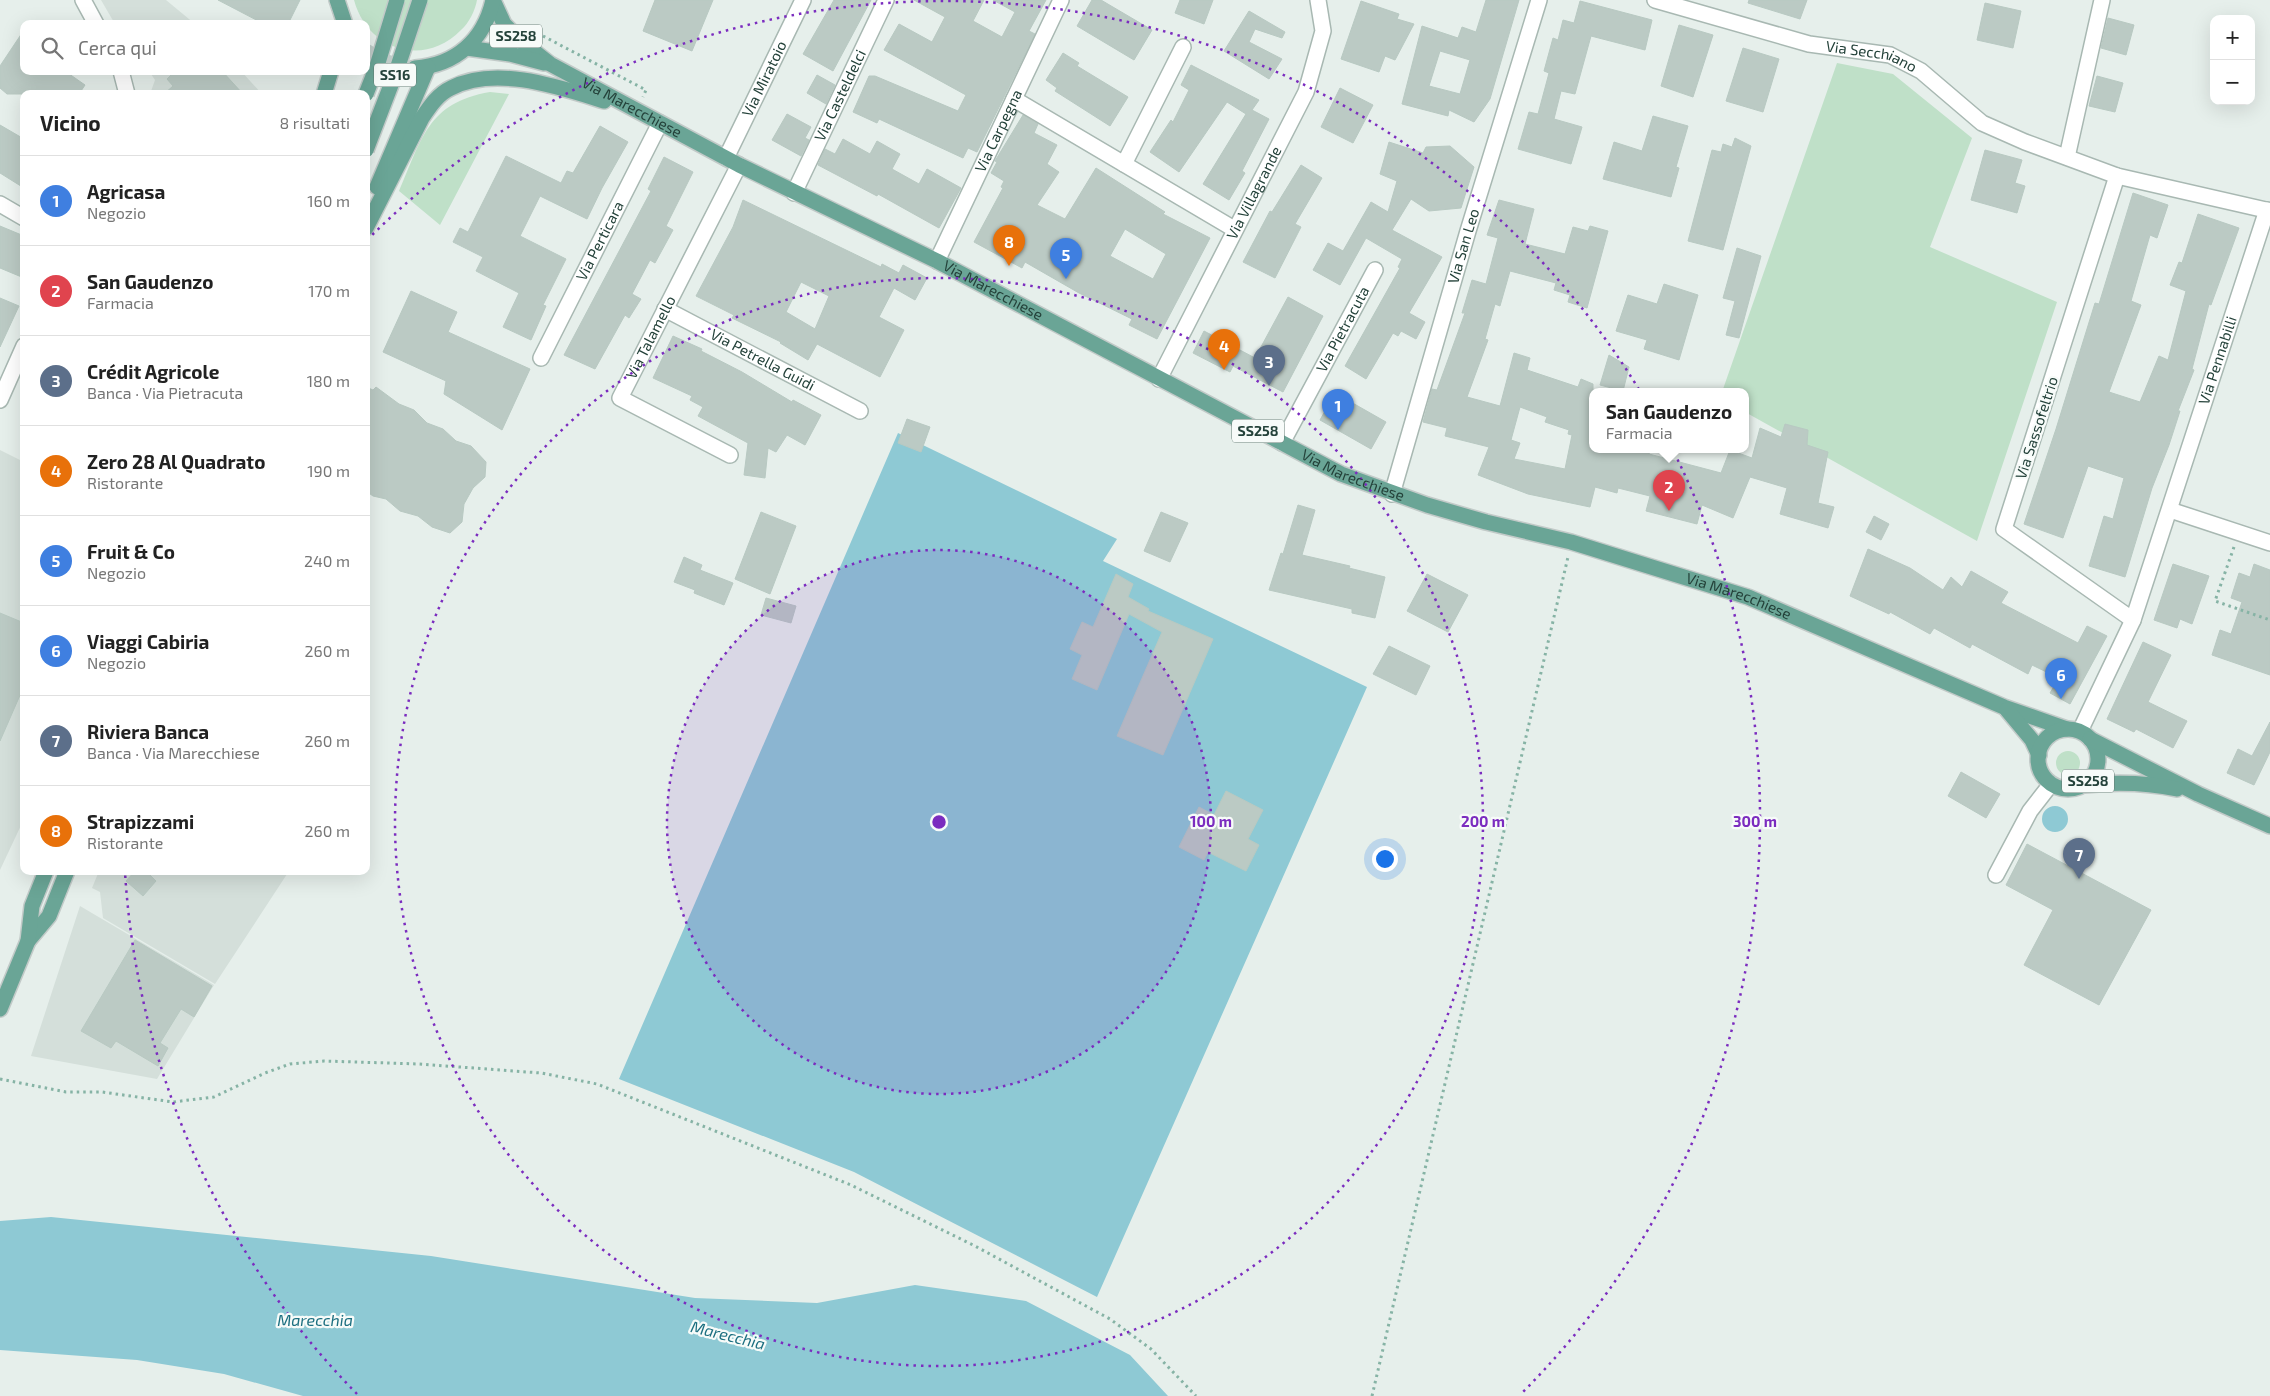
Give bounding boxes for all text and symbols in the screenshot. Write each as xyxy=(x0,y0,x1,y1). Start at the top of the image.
map controls xyxy=(2210,15,2255,105)
button: + xyxy=(2210,15,2255,60)
search box xyxy=(20,20,370,75)
road number: SS258 xyxy=(490,24,542,48)
icon: search xyxy=(38,34,66,62)
text: Cerca qui xyxy=(78,36,157,59)
street label: Via Secchiano xyxy=(1825,36,1920,75)
street label: Via Miratoio xyxy=(738,38,790,119)
street label: Via Casteldelci xyxy=(810,46,869,144)
button: − xyxy=(2210,60,2255,105)
road number: SS16 xyxy=(374,64,416,86)
street label: Via Marecchiese xyxy=(579,73,685,141)
street label: Via Carpegna xyxy=(971,86,1025,175)
text: Vicino xyxy=(40,110,101,135)
text: 8 risultati xyxy=(280,113,350,132)
street label: Via Villagrande xyxy=(1222,143,1285,242)
text: Agricasa xyxy=(87,180,165,203)
text: 1 xyxy=(53,191,59,210)
text: 160 m xyxy=(307,191,350,210)
street label: Via Perticara xyxy=(572,198,627,283)
text: Negozio xyxy=(87,203,146,222)
street label: Via San Leo xyxy=(1443,206,1482,286)
pin: 8 xyxy=(993,225,1025,266)
pin: 5 xyxy=(1050,238,1082,279)
street label: Via Marecchiese xyxy=(940,256,1046,323)
text: San Gaudenzo xyxy=(87,270,214,293)
text: 2 xyxy=(51,281,61,300)
text: 170 m xyxy=(308,281,350,300)
street label: Via Pietracuta xyxy=(1312,283,1373,375)
street label: Via Talamello xyxy=(621,292,679,382)
text: Farmacia xyxy=(87,293,154,312)
street label: Via Pennabilli xyxy=(2194,314,2240,407)
street label: Via Petrella Guidi xyxy=(708,324,818,394)
pin: 4 xyxy=(1208,329,1240,370)
pin: 3 xyxy=(1253,345,1285,386)
text: Crédit Agricole xyxy=(87,360,219,383)
text: 3 xyxy=(51,371,61,390)
text: 180 m xyxy=(307,371,350,390)
street label: Via Sassofeltrio xyxy=(2011,374,2061,481)
text: Banca · Via Pietracuta xyxy=(87,383,243,402)
popup xyxy=(1589,388,1749,453)
pin: 1 xyxy=(1322,389,1354,430)
text: San Gaudenzo xyxy=(1606,400,1732,423)
road number: SS258 xyxy=(1232,420,1284,442)
text: Farmacia xyxy=(1606,423,1673,442)
street label: Via Marecchiese xyxy=(1299,445,1407,504)
text: Zero 28 Al Quadrato xyxy=(87,450,265,473)
text: 4 xyxy=(51,461,61,480)
text: 190 m xyxy=(307,461,350,480)
pin: 2 xyxy=(1653,470,1685,511)
text: Ristorante xyxy=(87,473,163,492)
text: Fruit & Co xyxy=(87,540,175,563)
text: 5 xyxy=(52,551,60,570)
text: 240 m xyxy=(304,551,350,570)
text: Negozio xyxy=(87,563,146,582)
street label: Via Marecchiese xyxy=(1684,568,1794,623)
text: Viaggi Cabiria xyxy=(87,630,209,653)
text: 6 xyxy=(51,641,61,660)
text: 260 m xyxy=(305,641,350,660)
text: Negozio xyxy=(87,653,146,672)
pin: 6 xyxy=(2045,658,2077,699)
text: Riviera Banca xyxy=(87,720,209,743)
text: 7 xyxy=(52,731,60,750)
text: 260 m xyxy=(305,731,350,750)
text: Banca · Via Marecchiese xyxy=(87,743,260,762)
road number: SS258 xyxy=(2062,769,2114,792)
text: Strapizzami xyxy=(87,810,194,833)
text: 100 m xyxy=(1190,812,1232,830)
text: 200 m xyxy=(1461,812,1505,830)
text: 300 m xyxy=(1733,812,1777,830)
centre of rings xyxy=(930,813,948,831)
text: 8 xyxy=(51,821,61,840)
text: 260 m xyxy=(305,821,350,840)
text: Ristorante xyxy=(87,833,163,852)
pin: 7 xyxy=(2063,838,2095,879)
your location xyxy=(1372,846,1398,872)
water label: Marecchia xyxy=(277,1310,353,1329)
water label: Marecchia xyxy=(689,1316,767,1353)

